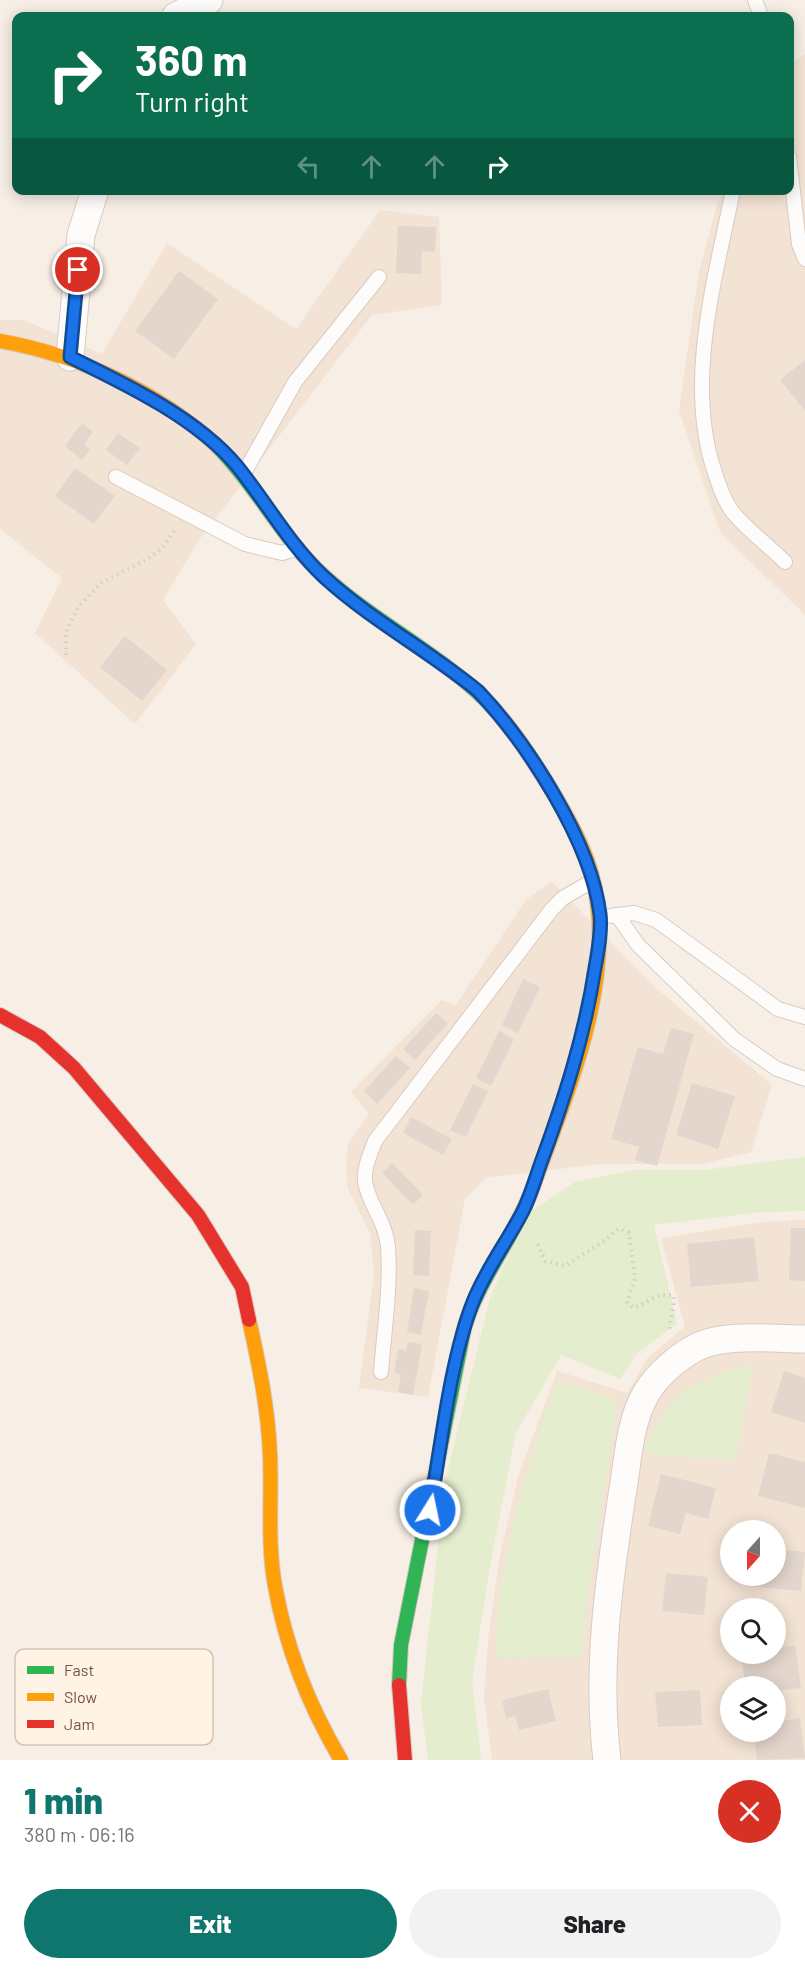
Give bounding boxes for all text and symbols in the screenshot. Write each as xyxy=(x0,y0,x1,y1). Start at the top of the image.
text: 360 m xyxy=(135,34,248,84)
icon: right xyxy=(36,36,114,114)
text: Turn right xyxy=(135,85,249,117)
icon: left xyxy=(292,150,325,183)
icon: ahead xyxy=(355,150,388,183)
icon: ahead xyxy=(418,150,451,183)
icon: right xyxy=(481,150,514,183)
pin xyxy=(52,244,103,295)
icon: arrive xyxy=(61,253,94,286)
position arrow xyxy=(398,1478,462,1542)
north arrow xyxy=(720,1520,786,1586)
map controls xyxy=(720,1520,786,1742)
button: search xyxy=(720,1598,786,1664)
legend xyxy=(15,1649,213,1745)
text: Fast xyxy=(64,1660,94,1679)
button: layers xyxy=(720,1676,786,1742)
text: Slow xyxy=(64,1687,97,1706)
text: Jam xyxy=(64,1714,95,1733)
text: 1 min xyxy=(24,1778,103,1821)
button: close xyxy=(718,1780,781,1843)
text: 380 m · 06:16 xyxy=(24,1822,134,1846)
button: Exit xyxy=(24,1889,397,1958)
button: Share xyxy=(409,1889,781,1958)

